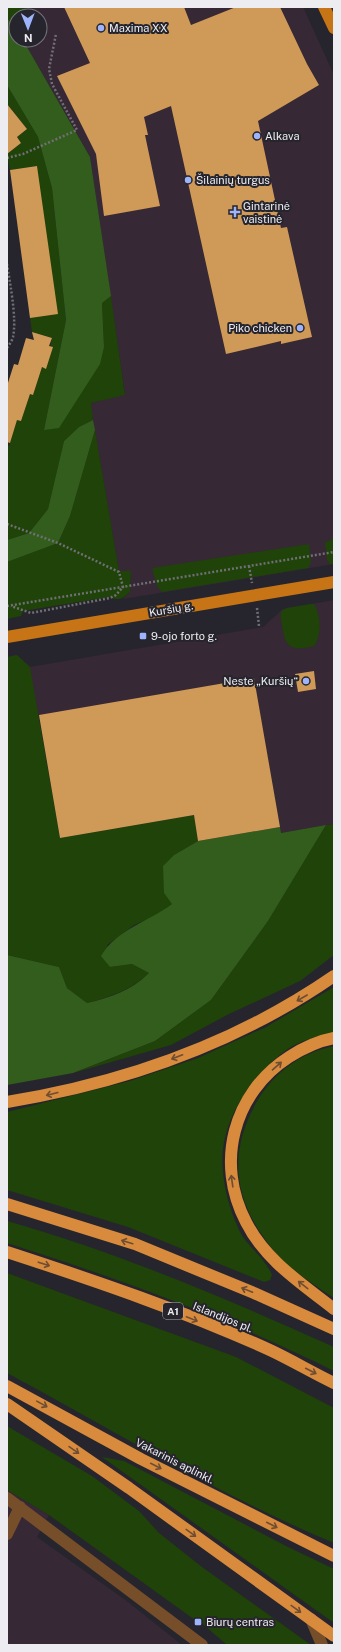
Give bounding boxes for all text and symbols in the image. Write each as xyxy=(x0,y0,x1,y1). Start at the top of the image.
north arrow xyxy=(8,8,48,48)
place label: Maxima XX xyxy=(109,22,168,34)
marker: Maxima XX xyxy=(96,23,106,33)
text: N xyxy=(24,32,33,44)
place label: Alkava xyxy=(265,130,300,142)
marker: Alkava xyxy=(252,131,262,141)
place label: Šilainių turgus xyxy=(196,173,270,186)
marker: Šilainių turgus xyxy=(183,175,193,185)
place label: Gintarinė vaistinė xyxy=(243,200,290,225)
marker: Gintarinė vaistinė xyxy=(230,207,240,217)
place label: Piko chicken xyxy=(228,322,292,334)
marker: Piko chicken xyxy=(295,323,305,333)
street label: Kuršių g. xyxy=(148,599,194,619)
place label: 9-ojo forto g. xyxy=(151,630,217,642)
marker: 9-ojo forto g. xyxy=(138,631,148,641)
place label: Neste „Kuršių“ xyxy=(223,675,298,687)
marker: Neste „Kuršių“ xyxy=(301,676,311,686)
one-way arrow xyxy=(296,994,308,1002)
one-way arrow xyxy=(172,1054,184,1062)
one-way arrow xyxy=(272,1061,283,1070)
one-way arrow xyxy=(46,1090,59,1098)
one-way arrow xyxy=(228,1175,236,1188)
one-way arrow xyxy=(120,1238,133,1245)
one-way arrow xyxy=(37,1261,50,1268)
one-way arrow xyxy=(298,1281,309,1289)
one-way arrow xyxy=(242,1286,254,1294)
street label: Islandijos pl. xyxy=(191,1300,255,1334)
road number: A1 xyxy=(163,1303,183,1319)
one-way arrow xyxy=(186,1315,198,1323)
one-way arrow xyxy=(305,1368,317,1376)
one-way arrow xyxy=(35,1401,47,1409)
street label: Vakarinis aplinkl. xyxy=(134,1436,216,1486)
one-way arrow xyxy=(68,1446,79,1454)
one-way arrow xyxy=(150,1463,162,1470)
one-way arrow xyxy=(265,1522,277,1530)
one-way arrow xyxy=(185,1529,196,1537)
one-way arrow xyxy=(291,1604,302,1613)
place label: Biurų centras xyxy=(206,1616,274,1628)
marker: Biurų centras xyxy=(193,1617,203,1627)

